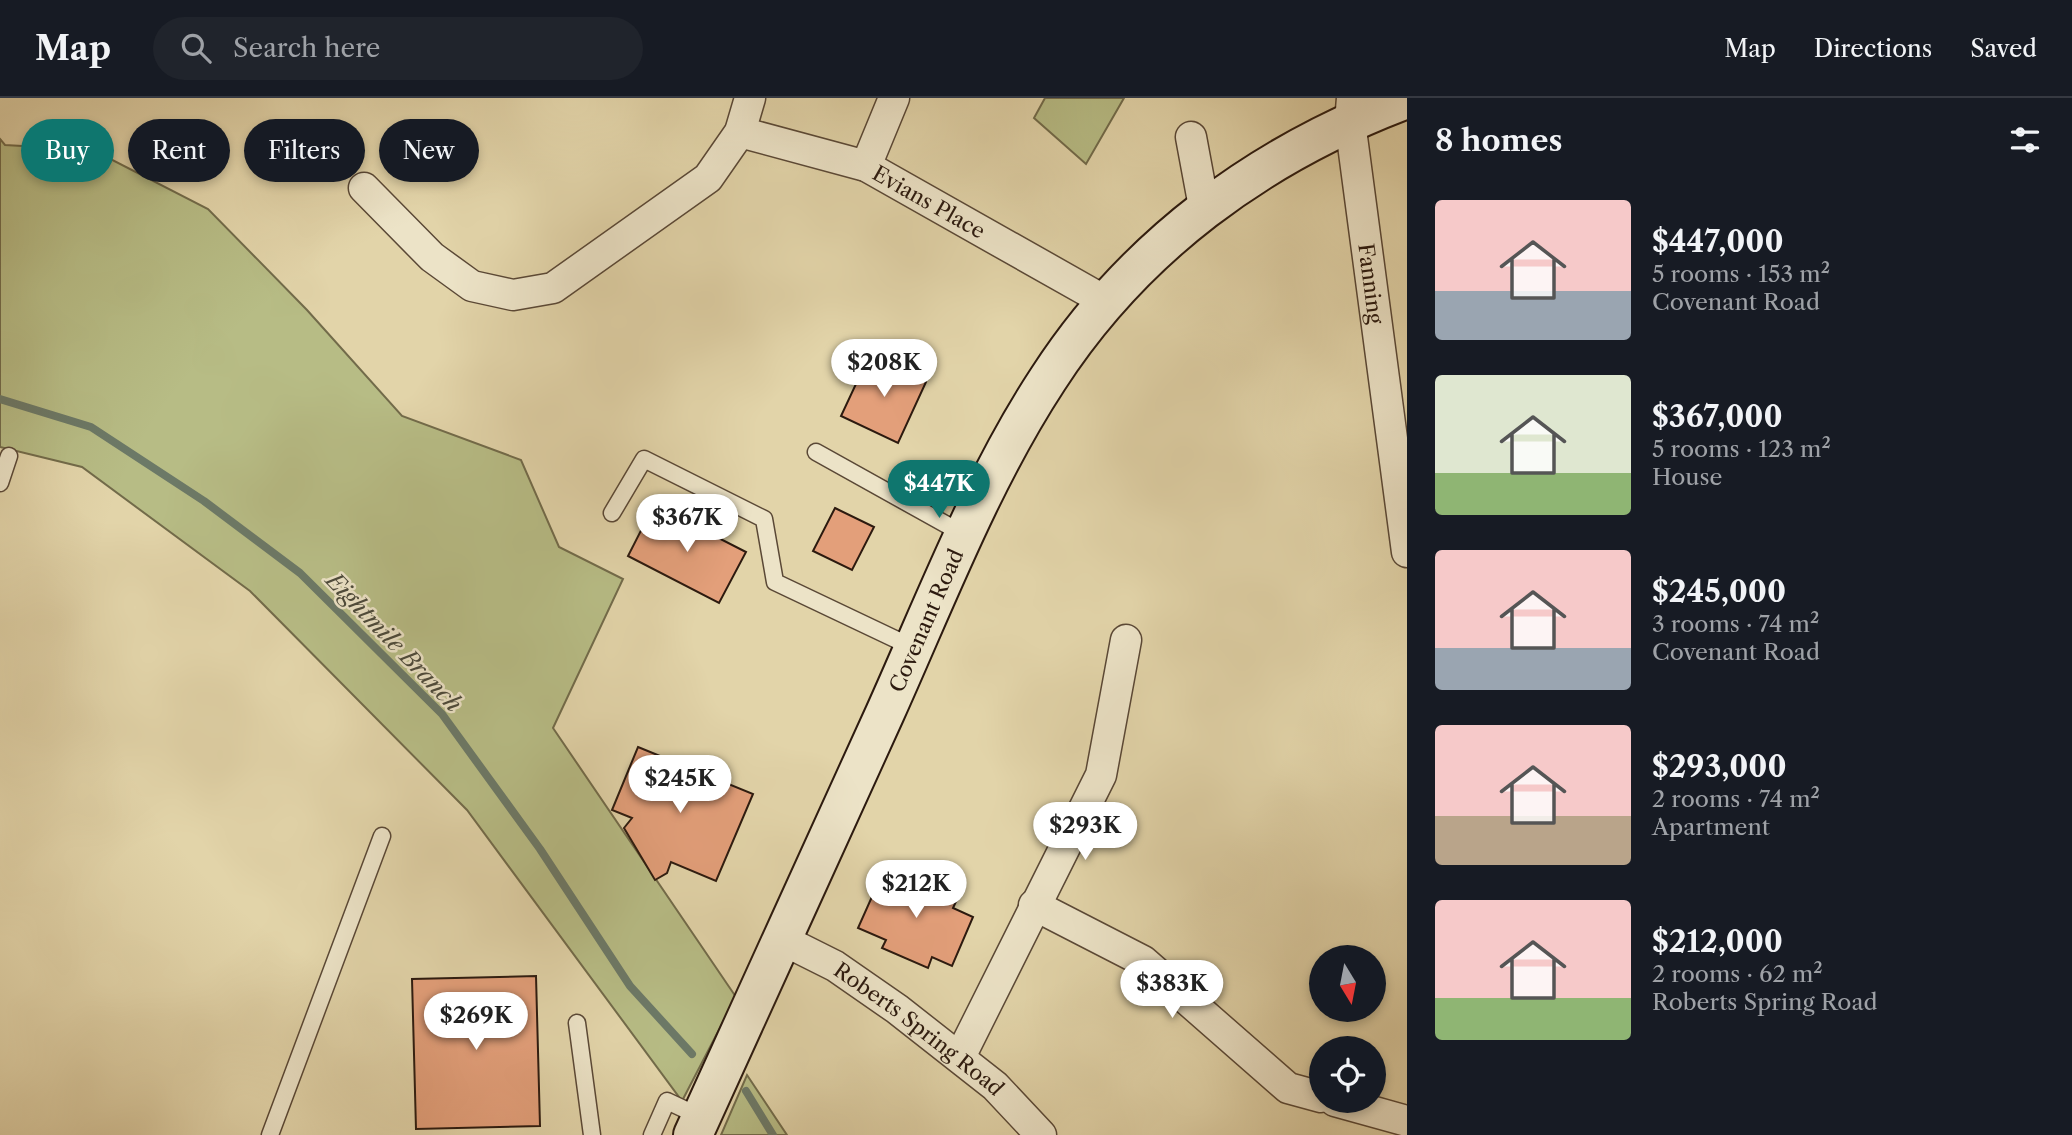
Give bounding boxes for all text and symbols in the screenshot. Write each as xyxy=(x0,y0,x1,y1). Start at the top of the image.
search box xyxy=(153,17,643,80)
text: Map xyxy=(35,28,111,69)
icon: search xyxy=(177,29,215,67)
text: Search here xyxy=(233,32,380,64)
text: Map xyxy=(1724,34,1776,63)
text: Directions xyxy=(1814,34,1932,63)
text: Saved xyxy=(1970,34,2037,63)
chip: Buy xyxy=(21,119,114,182)
chip: Rent xyxy=(128,119,230,182)
chip: Filters xyxy=(244,119,365,182)
chip: New xyxy=(379,119,479,182)
icon: filters xyxy=(2006,121,2044,159)
text: 8 homes xyxy=(1435,122,1562,159)
street label: Evians Place xyxy=(868,160,990,243)
text: $447,000 xyxy=(1652,223,1784,260)
icon: home xyxy=(1491,228,1575,312)
street label: Fanning xyxy=(1354,242,1389,326)
text: 5 rooms · 153 m² xyxy=(1652,260,1830,288)
text: Covenant Road xyxy=(1652,288,1820,316)
pin: $208K xyxy=(835,340,933,399)
text: $208K xyxy=(847,348,921,376)
text: $367,000 xyxy=(1652,398,1783,435)
icon: home xyxy=(1491,403,1575,487)
text: 5 rooms · 123 m² xyxy=(1652,435,1831,463)
pin: $447K xyxy=(890,460,988,520)
text: House xyxy=(1652,463,1722,491)
text: $447K xyxy=(904,469,974,497)
pin: $367K xyxy=(638,494,736,554)
text: $367K xyxy=(652,503,722,531)
street label: Covenant Road xyxy=(884,545,968,696)
water label: Eightmile Branch xyxy=(319,565,468,718)
text: $245,000 xyxy=(1652,573,1786,610)
icon: home xyxy=(1491,578,1575,662)
text: 3 rooms · 74 m² xyxy=(1652,610,1819,638)
text: Covenant Road xyxy=(1652,638,1820,666)
text: $293,000 xyxy=(1652,748,1787,785)
icon: home xyxy=(1491,753,1575,837)
pin: $245K xyxy=(631,756,729,815)
text: $245K xyxy=(644,764,716,792)
text: 2 rooms · 74 m² xyxy=(1652,785,1820,813)
pin: $293K xyxy=(1036,802,1134,862)
text: $293K xyxy=(1049,811,1121,839)
text: Apartment xyxy=(1652,813,1770,841)
pin: $212K xyxy=(867,860,965,920)
text: $212K xyxy=(882,869,950,897)
text: $212,000 xyxy=(1652,923,1783,960)
icon: home xyxy=(1491,928,1575,1012)
north arrow xyxy=(1309,945,1386,1022)
map controls xyxy=(1309,945,1386,1113)
street label: Roberts Spring Road xyxy=(829,957,1010,1100)
pin: $383K xyxy=(1123,960,1221,1020)
text: 2 rooms · 62 m² xyxy=(1652,960,1823,988)
text: $383K xyxy=(1136,969,1208,997)
text: Roberts Spring Road xyxy=(1652,988,1878,1016)
pin: $269K xyxy=(427,992,525,1052)
text: $269K xyxy=(440,1001,512,1029)
button: locate xyxy=(1309,1036,1386,1113)

